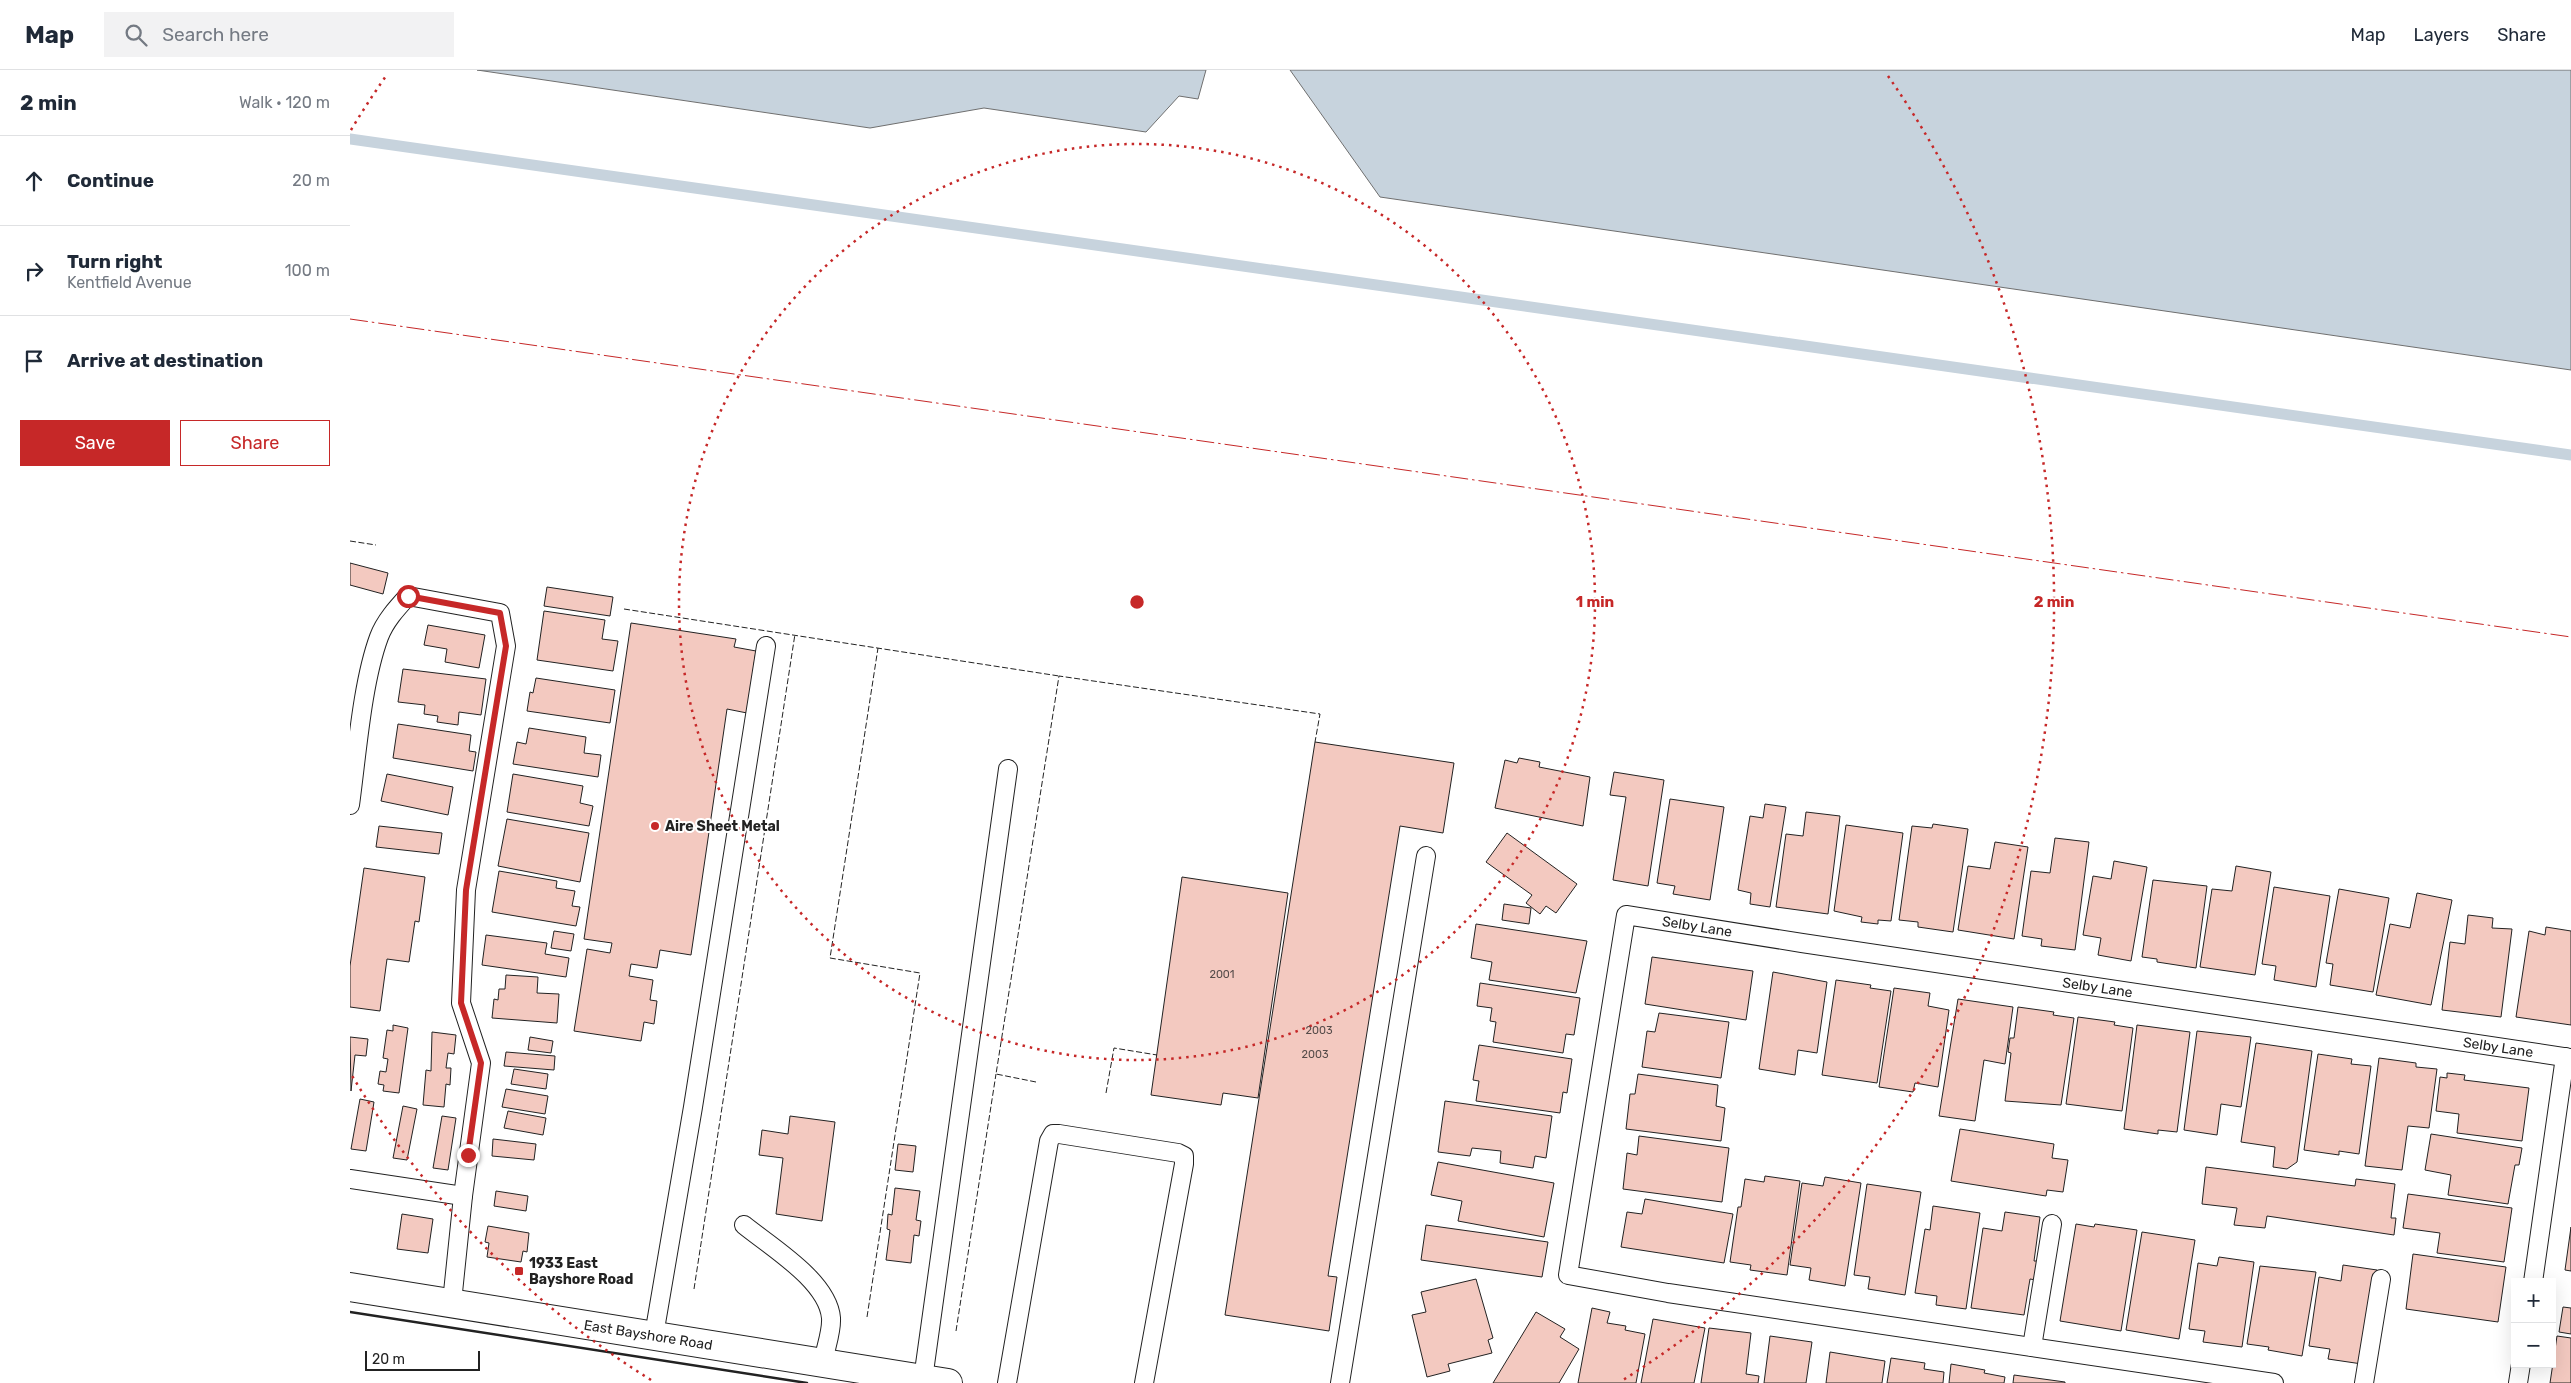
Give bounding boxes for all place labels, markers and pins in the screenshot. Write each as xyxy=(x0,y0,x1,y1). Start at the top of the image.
centre of rings xyxy=(1128,593,1146,611)
place label: Aire Sheet Metal xyxy=(665,818,780,835)
marker: Aire Sheet Metal xyxy=(649,820,661,832)
place label: 1933 East Bayshore Road xyxy=(529,1255,633,1288)
marker: 1933 East Bayshore Road xyxy=(513,1265,525,1277)

